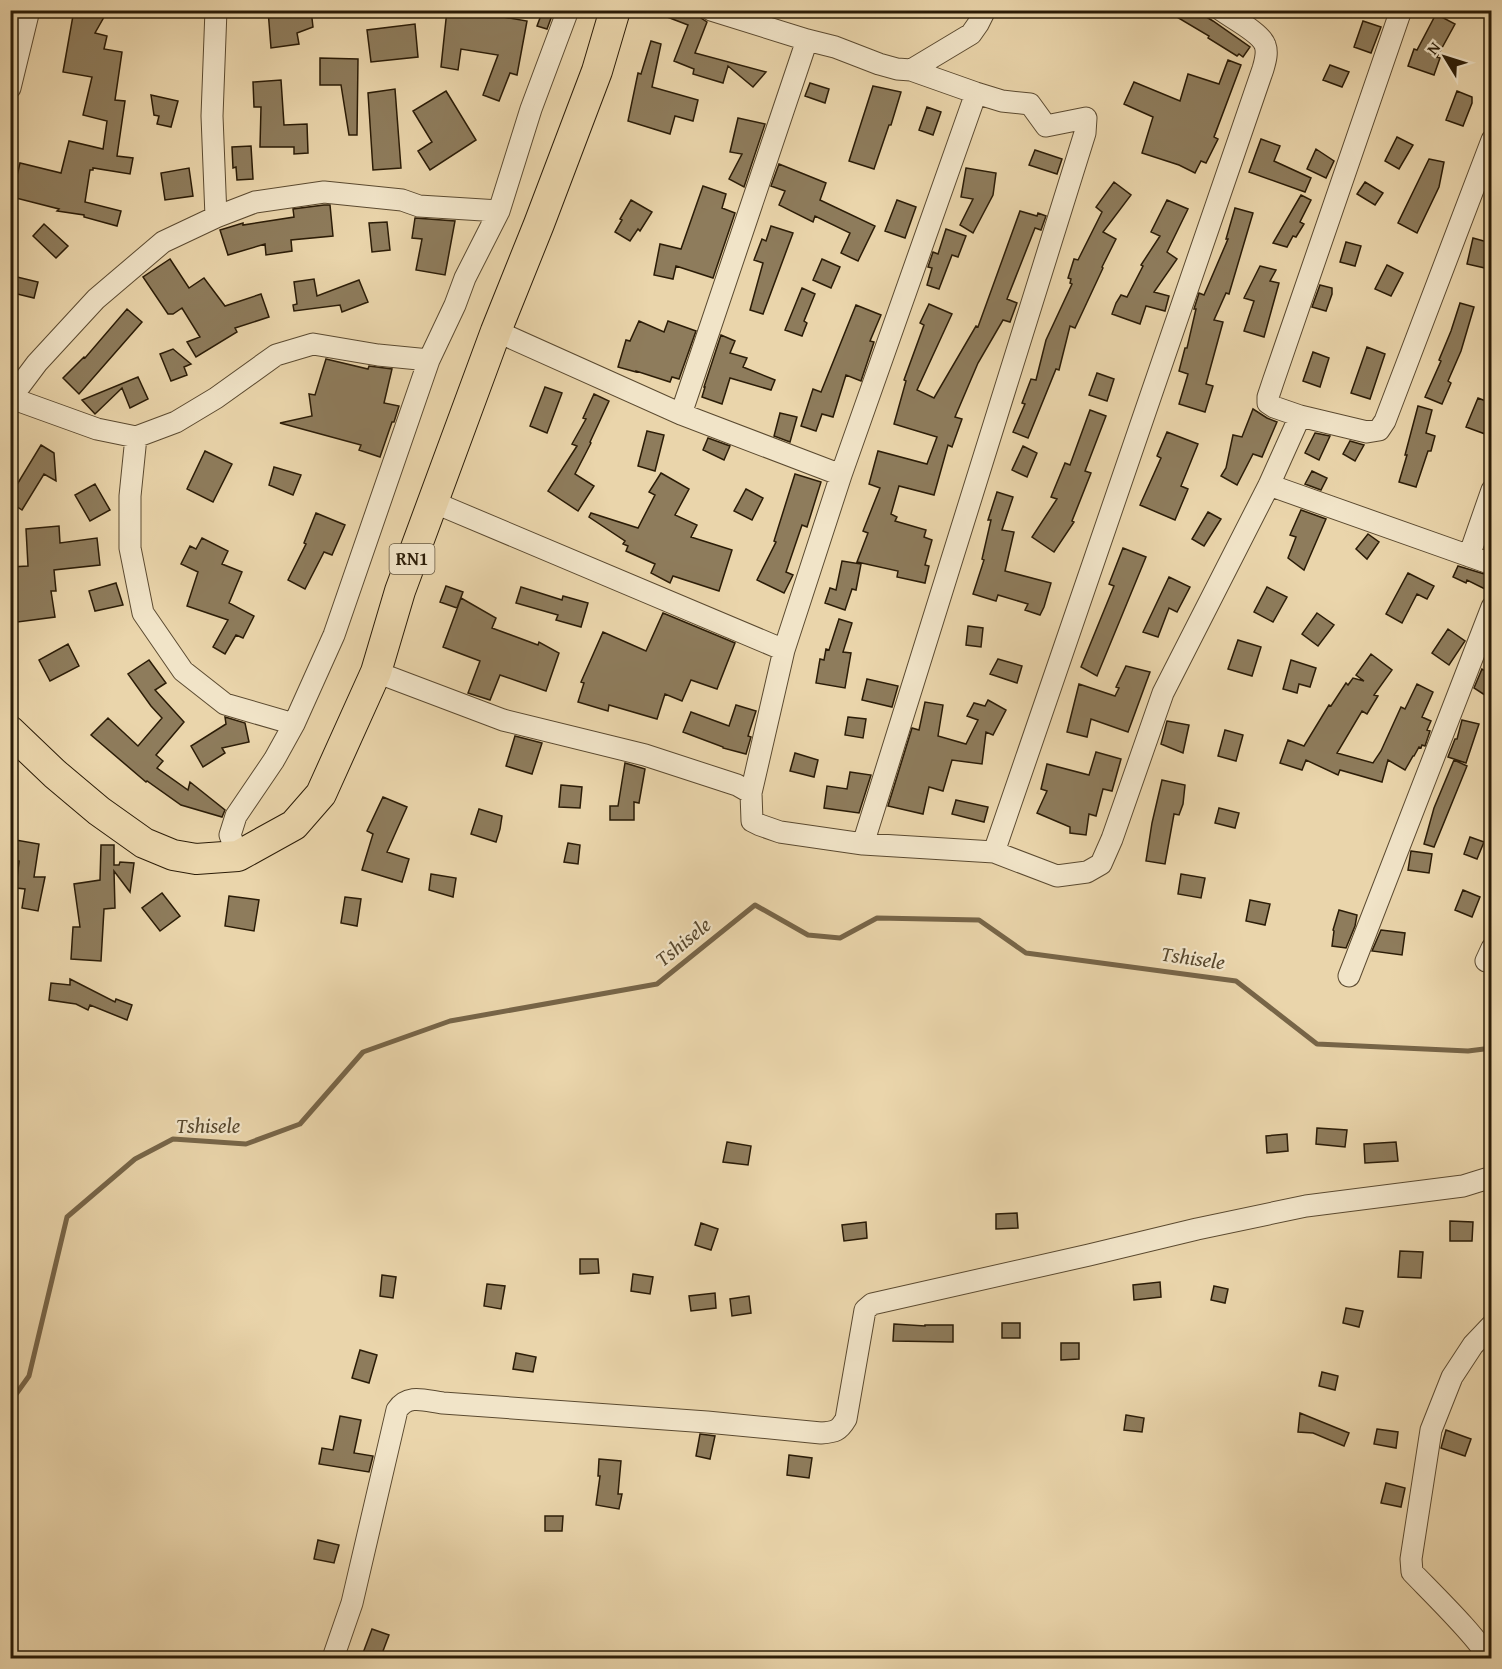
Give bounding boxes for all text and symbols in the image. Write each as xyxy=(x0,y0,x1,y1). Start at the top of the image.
north arrow xyxy=(1415,27,1475,87)
text: N xyxy=(1420,36,1446,59)
road number: RN1 xyxy=(390,544,434,574)
water label: Tshisele xyxy=(648,909,717,974)
water label: Tshisele xyxy=(1159,938,1227,977)
water label: Tshisele xyxy=(176,1110,240,1141)

